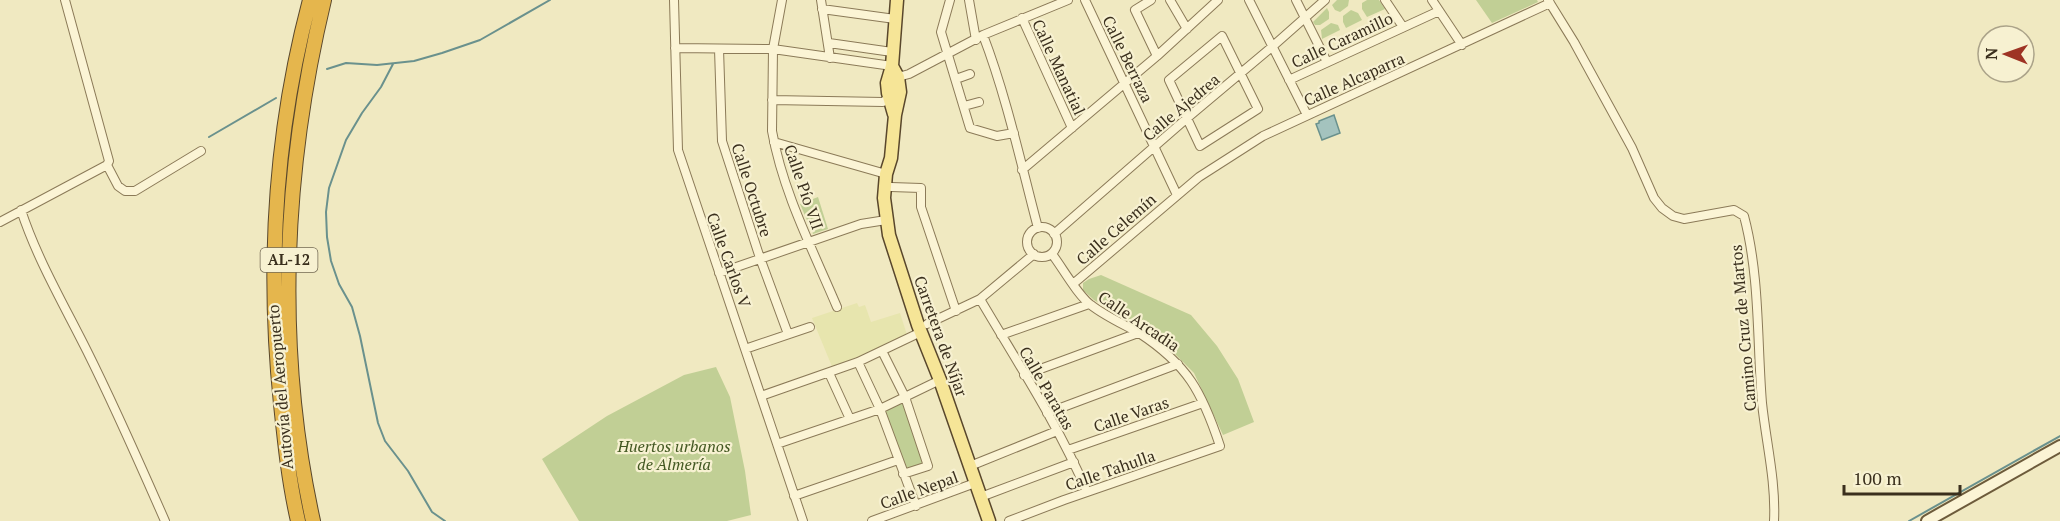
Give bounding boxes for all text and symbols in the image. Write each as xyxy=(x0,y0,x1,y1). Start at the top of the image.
street label: Calle Caramillo xyxy=(1288,7,1396,73)
street label: Calle Berraza xyxy=(1097,12,1159,106)
street label: Calle Manatial xyxy=(1027,16,1091,119)
north arrow xyxy=(1976,24,2036,84)
street label: Calle Alcaparra xyxy=(1300,47,1408,111)
text: N xyxy=(1980,47,2002,60)
street label: Calle Ajedrea xyxy=(1138,68,1224,146)
street label: Calle Octubre xyxy=(727,140,777,240)
street label: Calle Pío VII xyxy=(779,141,829,233)
street label: Calle Celemín xyxy=(1071,188,1161,270)
street label: Calle Carlos V xyxy=(702,210,756,311)
street label: Camino Cruz de Martos xyxy=(1725,244,1761,412)
road number: AL-12 xyxy=(260,248,318,272)
street label: Carretera de Níjar xyxy=(909,273,973,400)
street label: Calle Arcadia xyxy=(1094,286,1184,356)
street label: Autovía del Aeropuerto xyxy=(262,303,298,470)
street label: Calle Paratas xyxy=(1014,342,1080,434)
street label: Calle Varas xyxy=(1090,391,1172,437)
park label: Huertos urbanos de Almería xyxy=(616,435,731,475)
street label: Calle Tahulla xyxy=(1062,444,1158,496)
scale bar xyxy=(1844,458,1960,496)
street label: Calle Nepal xyxy=(877,466,961,514)
text: 100 m xyxy=(1853,466,1902,490)

